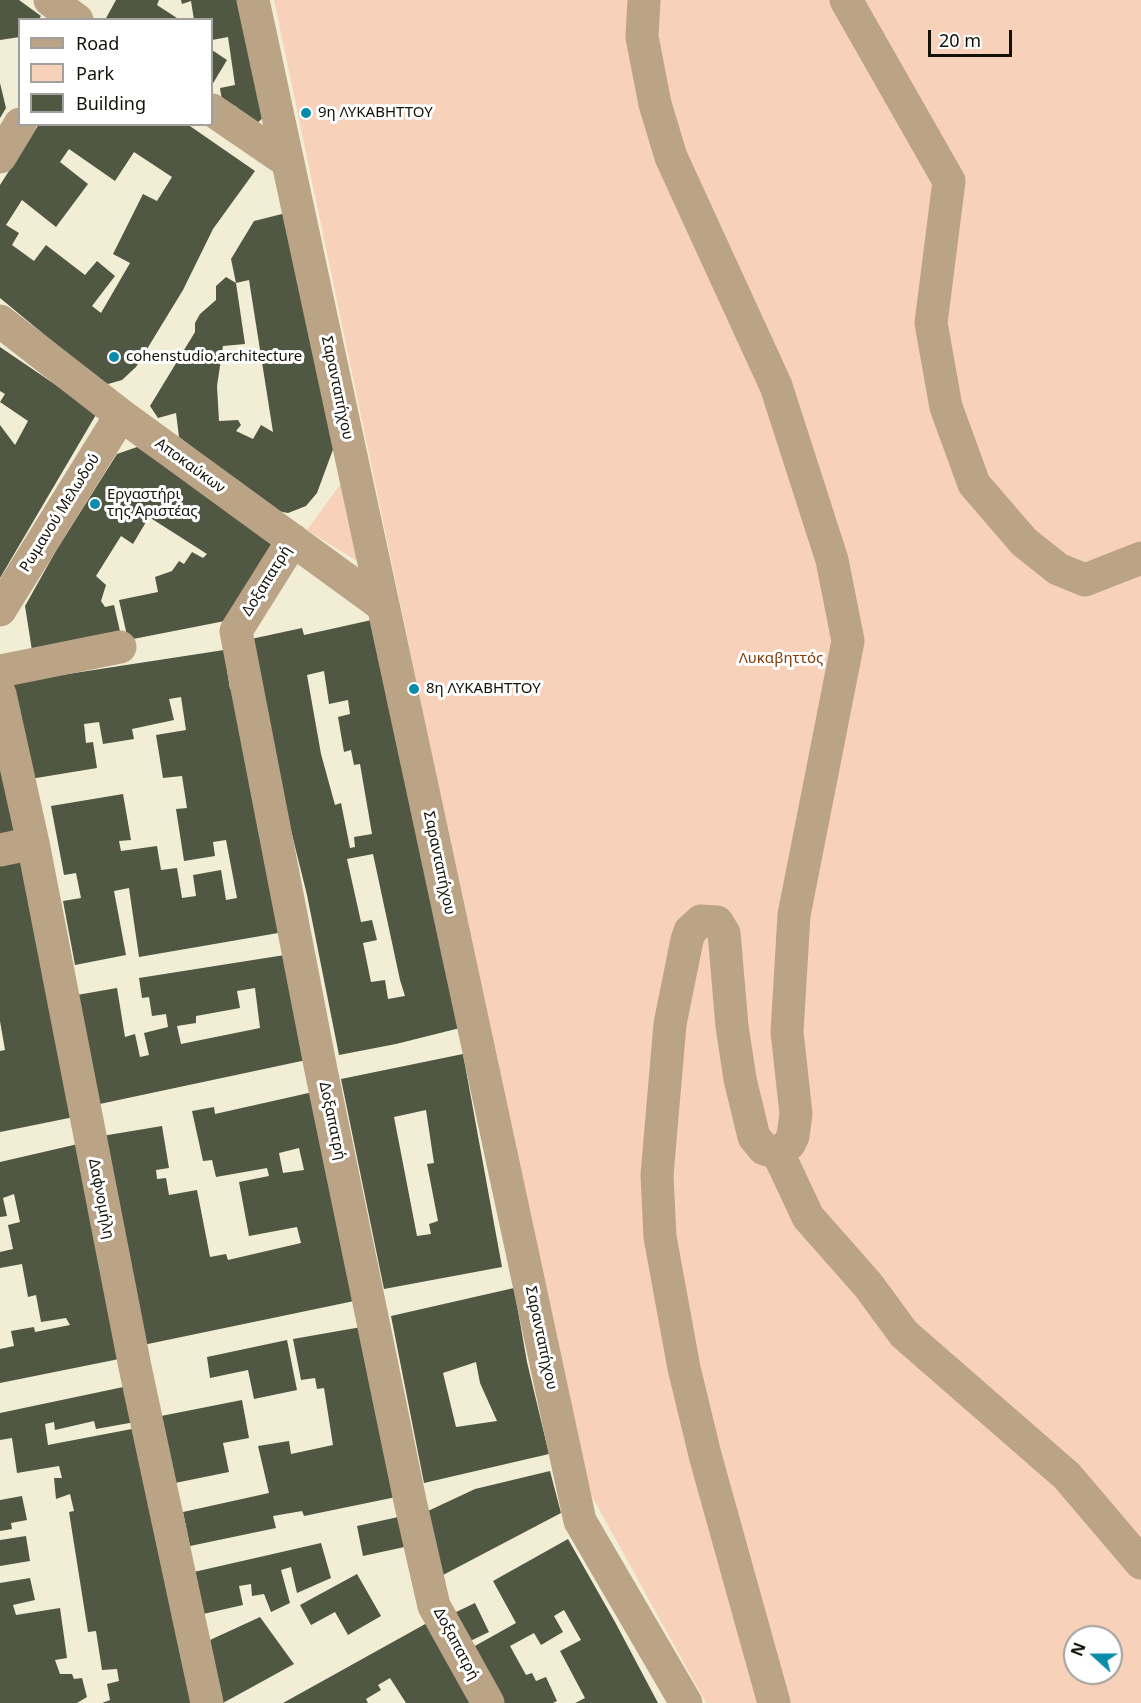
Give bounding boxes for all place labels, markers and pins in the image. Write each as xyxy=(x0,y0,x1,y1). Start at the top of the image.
place label: 9η ΛΥΚΑΒΗΤΤΟΥ xyxy=(318,104,433,122)
marker: 9η ΛΥΚΑΒΗΤΤΟΥ xyxy=(299,106,313,120)
place label: cohenstudio.architecture xyxy=(126,348,302,366)
marker: cohenstudio.architecture xyxy=(107,350,121,364)
place label: Εργαστήρι της Αριστέας xyxy=(107,486,198,521)
marker: Εργαστήρι της Αριστέας xyxy=(88,497,102,511)
place label: 8η ΛΥΚΑΒΗΤΤΟΥ xyxy=(426,680,541,698)
marker: 8η ΛΥΚΑΒΗΤΤΟΥ xyxy=(407,682,421,696)

